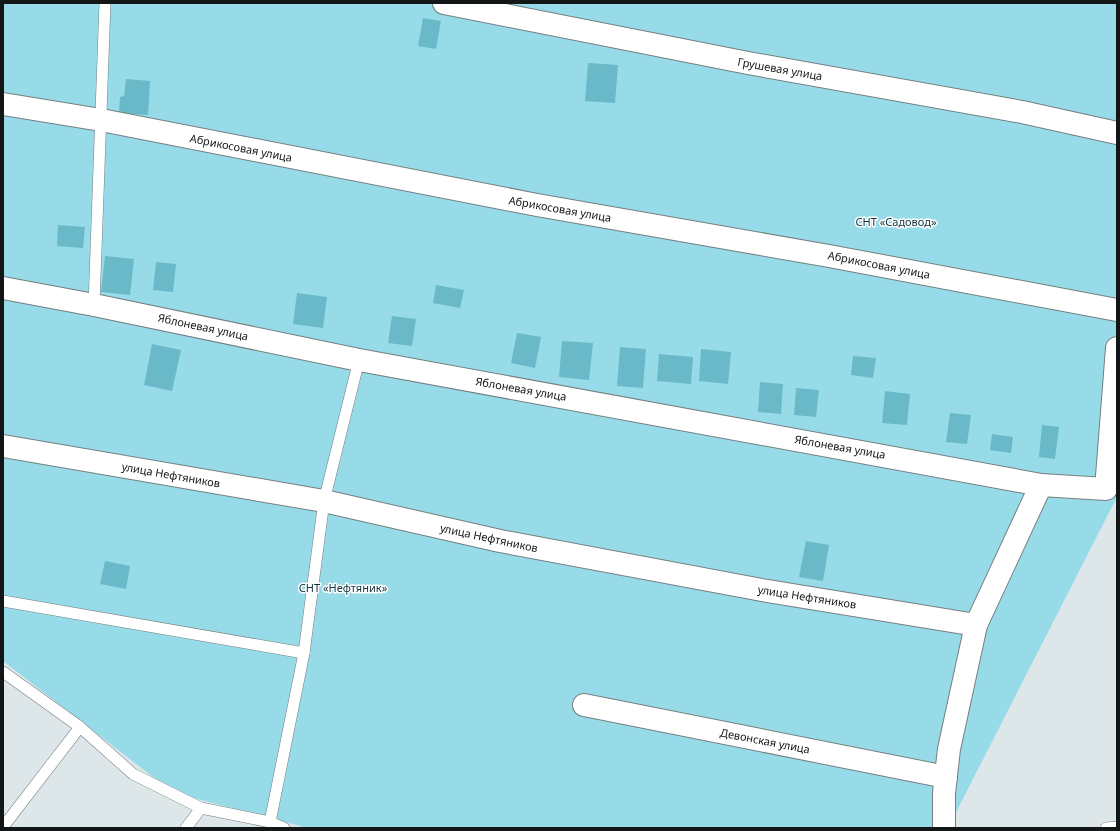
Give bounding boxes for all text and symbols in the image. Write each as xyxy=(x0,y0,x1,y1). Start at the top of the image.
street label: Грушевая улица xyxy=(737,54,824,83)
street label: Абрикосовая улица xyxy=(189,130,293,165)
street label: Абрикосовая улица xyxy=(508,192,613,225)
park label: СНТ «Садовод» xyxy=(855,214,937,229)
street label: Абрикосовая улица xyxy=(827,247,931,282)
street label: Яблоневая улица xyxy=(156,310,250,343)
street label: Яблоневая улица xyxy=(474,373,568,404)
street label: Яблоневая улица xyxy=(793,431,887,462)
street label: улица Нефтяников xyxy=(121,458,221,491)
street label: улица Нефтяников xyxy=(439,520,539,555)
park label: СНТ «Нефтяник» xyxy=(299,580,388,595)
street label: улица Нефтяников xyxy=(757,581,857,612)
street label: Девонская улица xyxy=(719,724,811,757)

